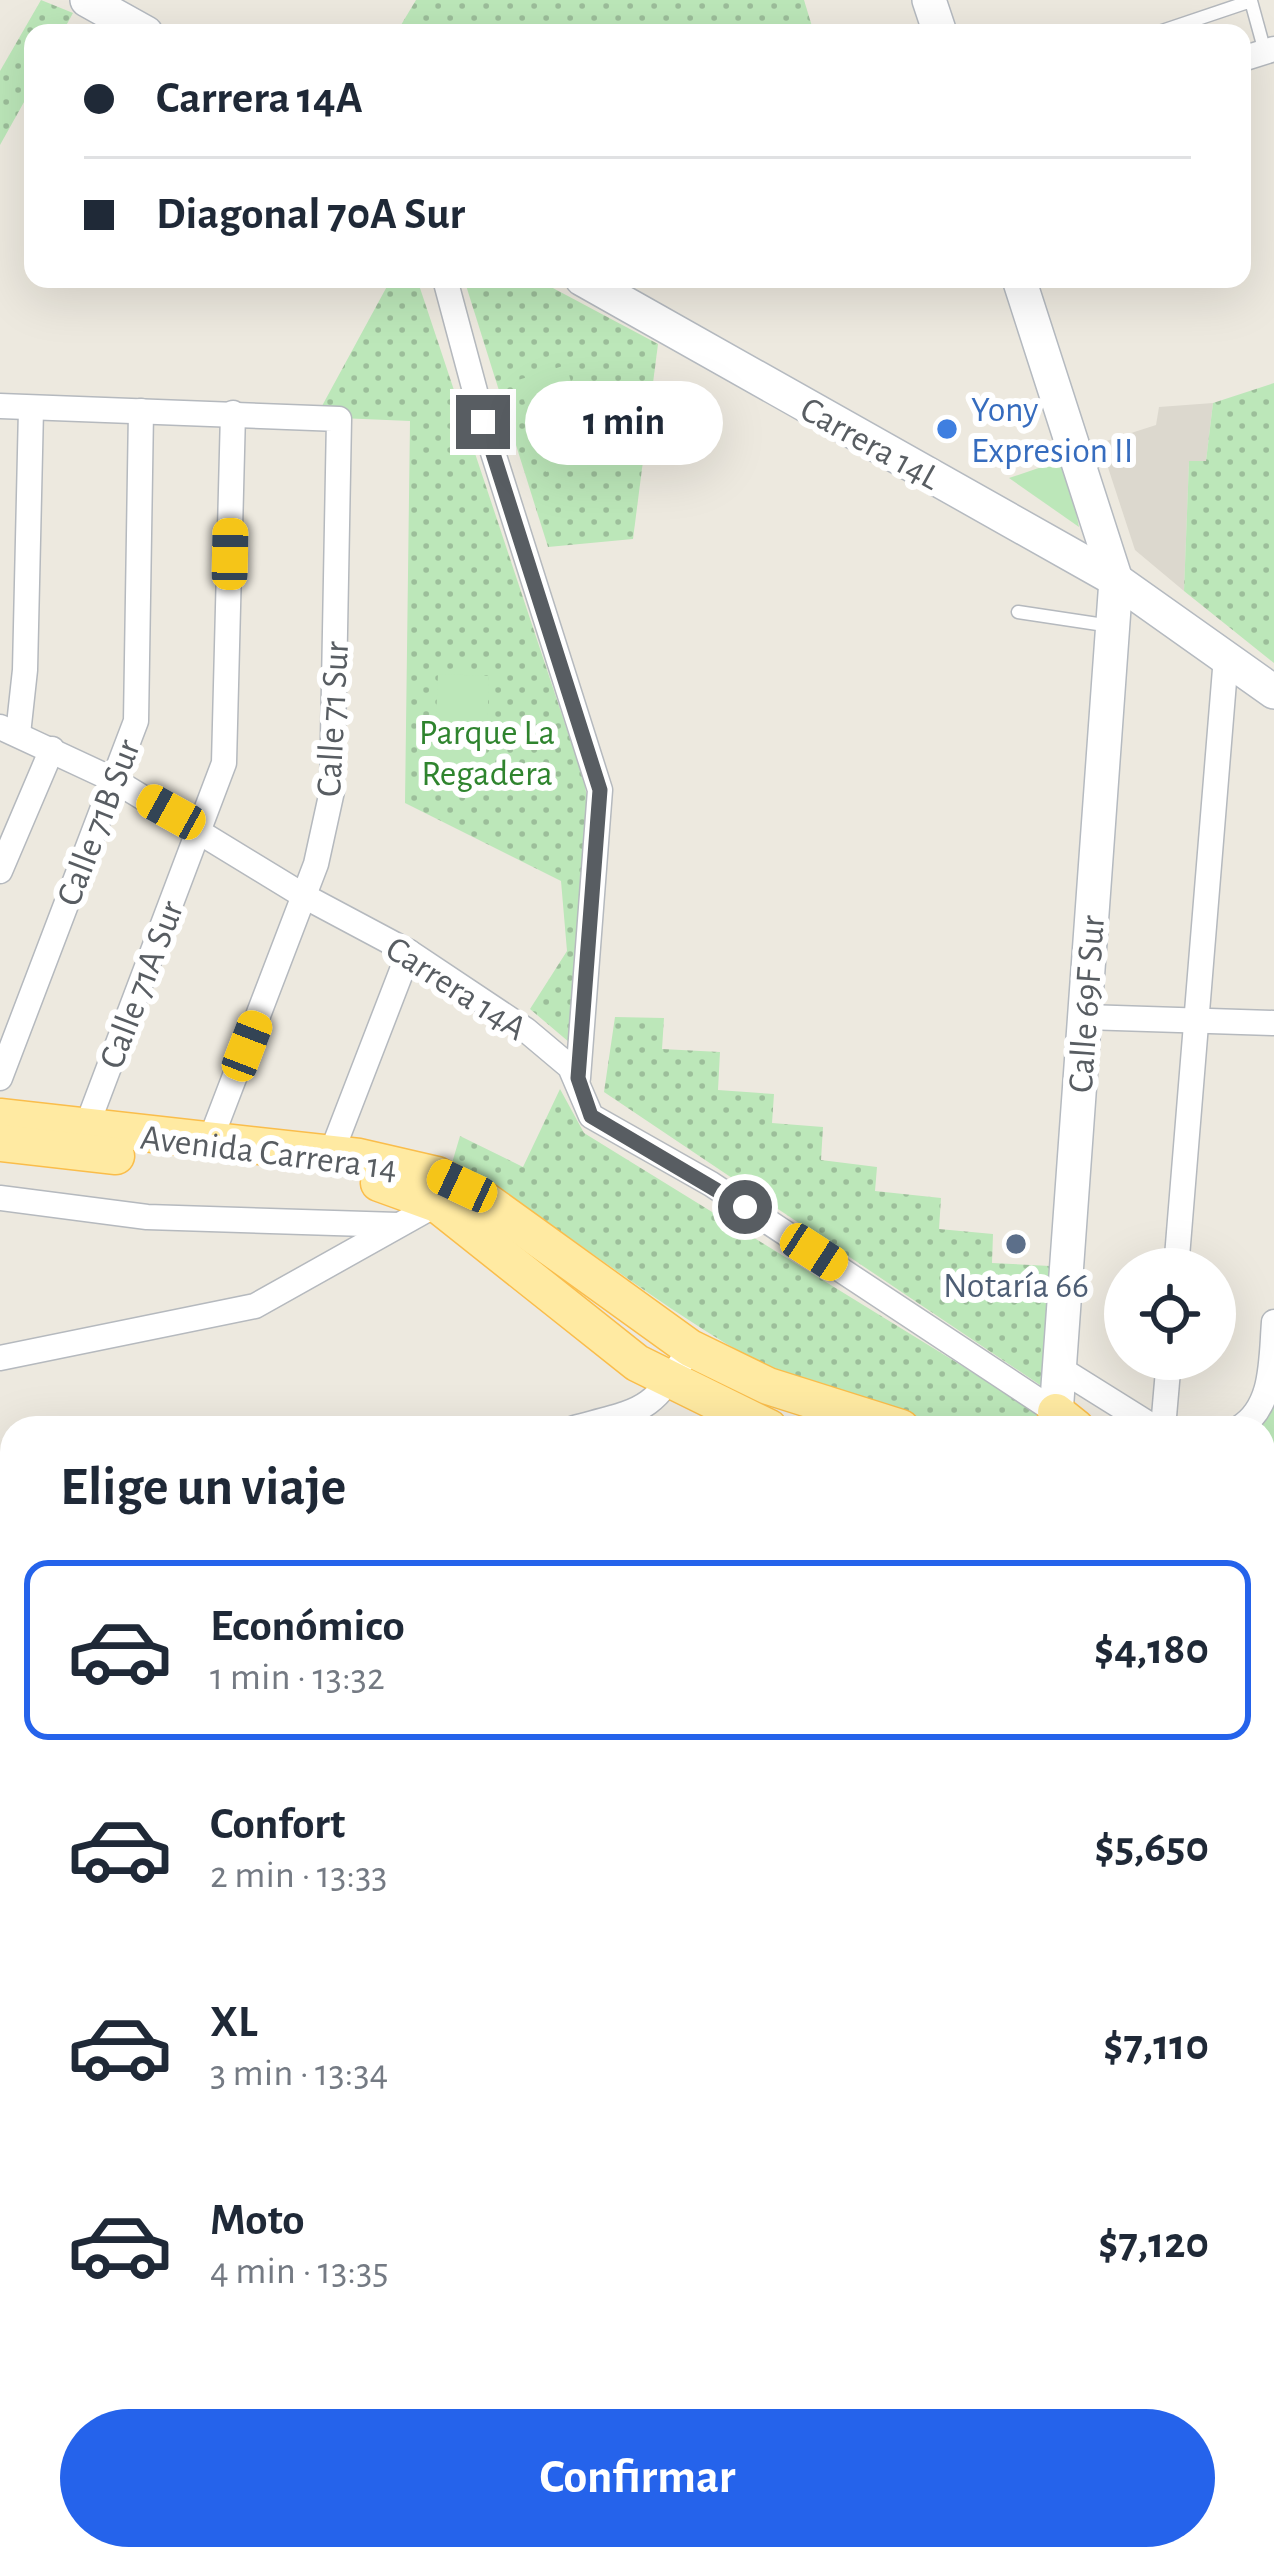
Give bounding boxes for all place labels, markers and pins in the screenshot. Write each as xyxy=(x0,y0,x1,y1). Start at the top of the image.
place label: Yony Expresion II xyxy=(971,392,1133,469)
marker: Yony Expresion II xyxy=(934,416,960,442)
marker: Notaría 66 xyxy=(1003,1231,1029,1257)
place label: Notaría 66 xyxy=(943,1268,1089,1304)

